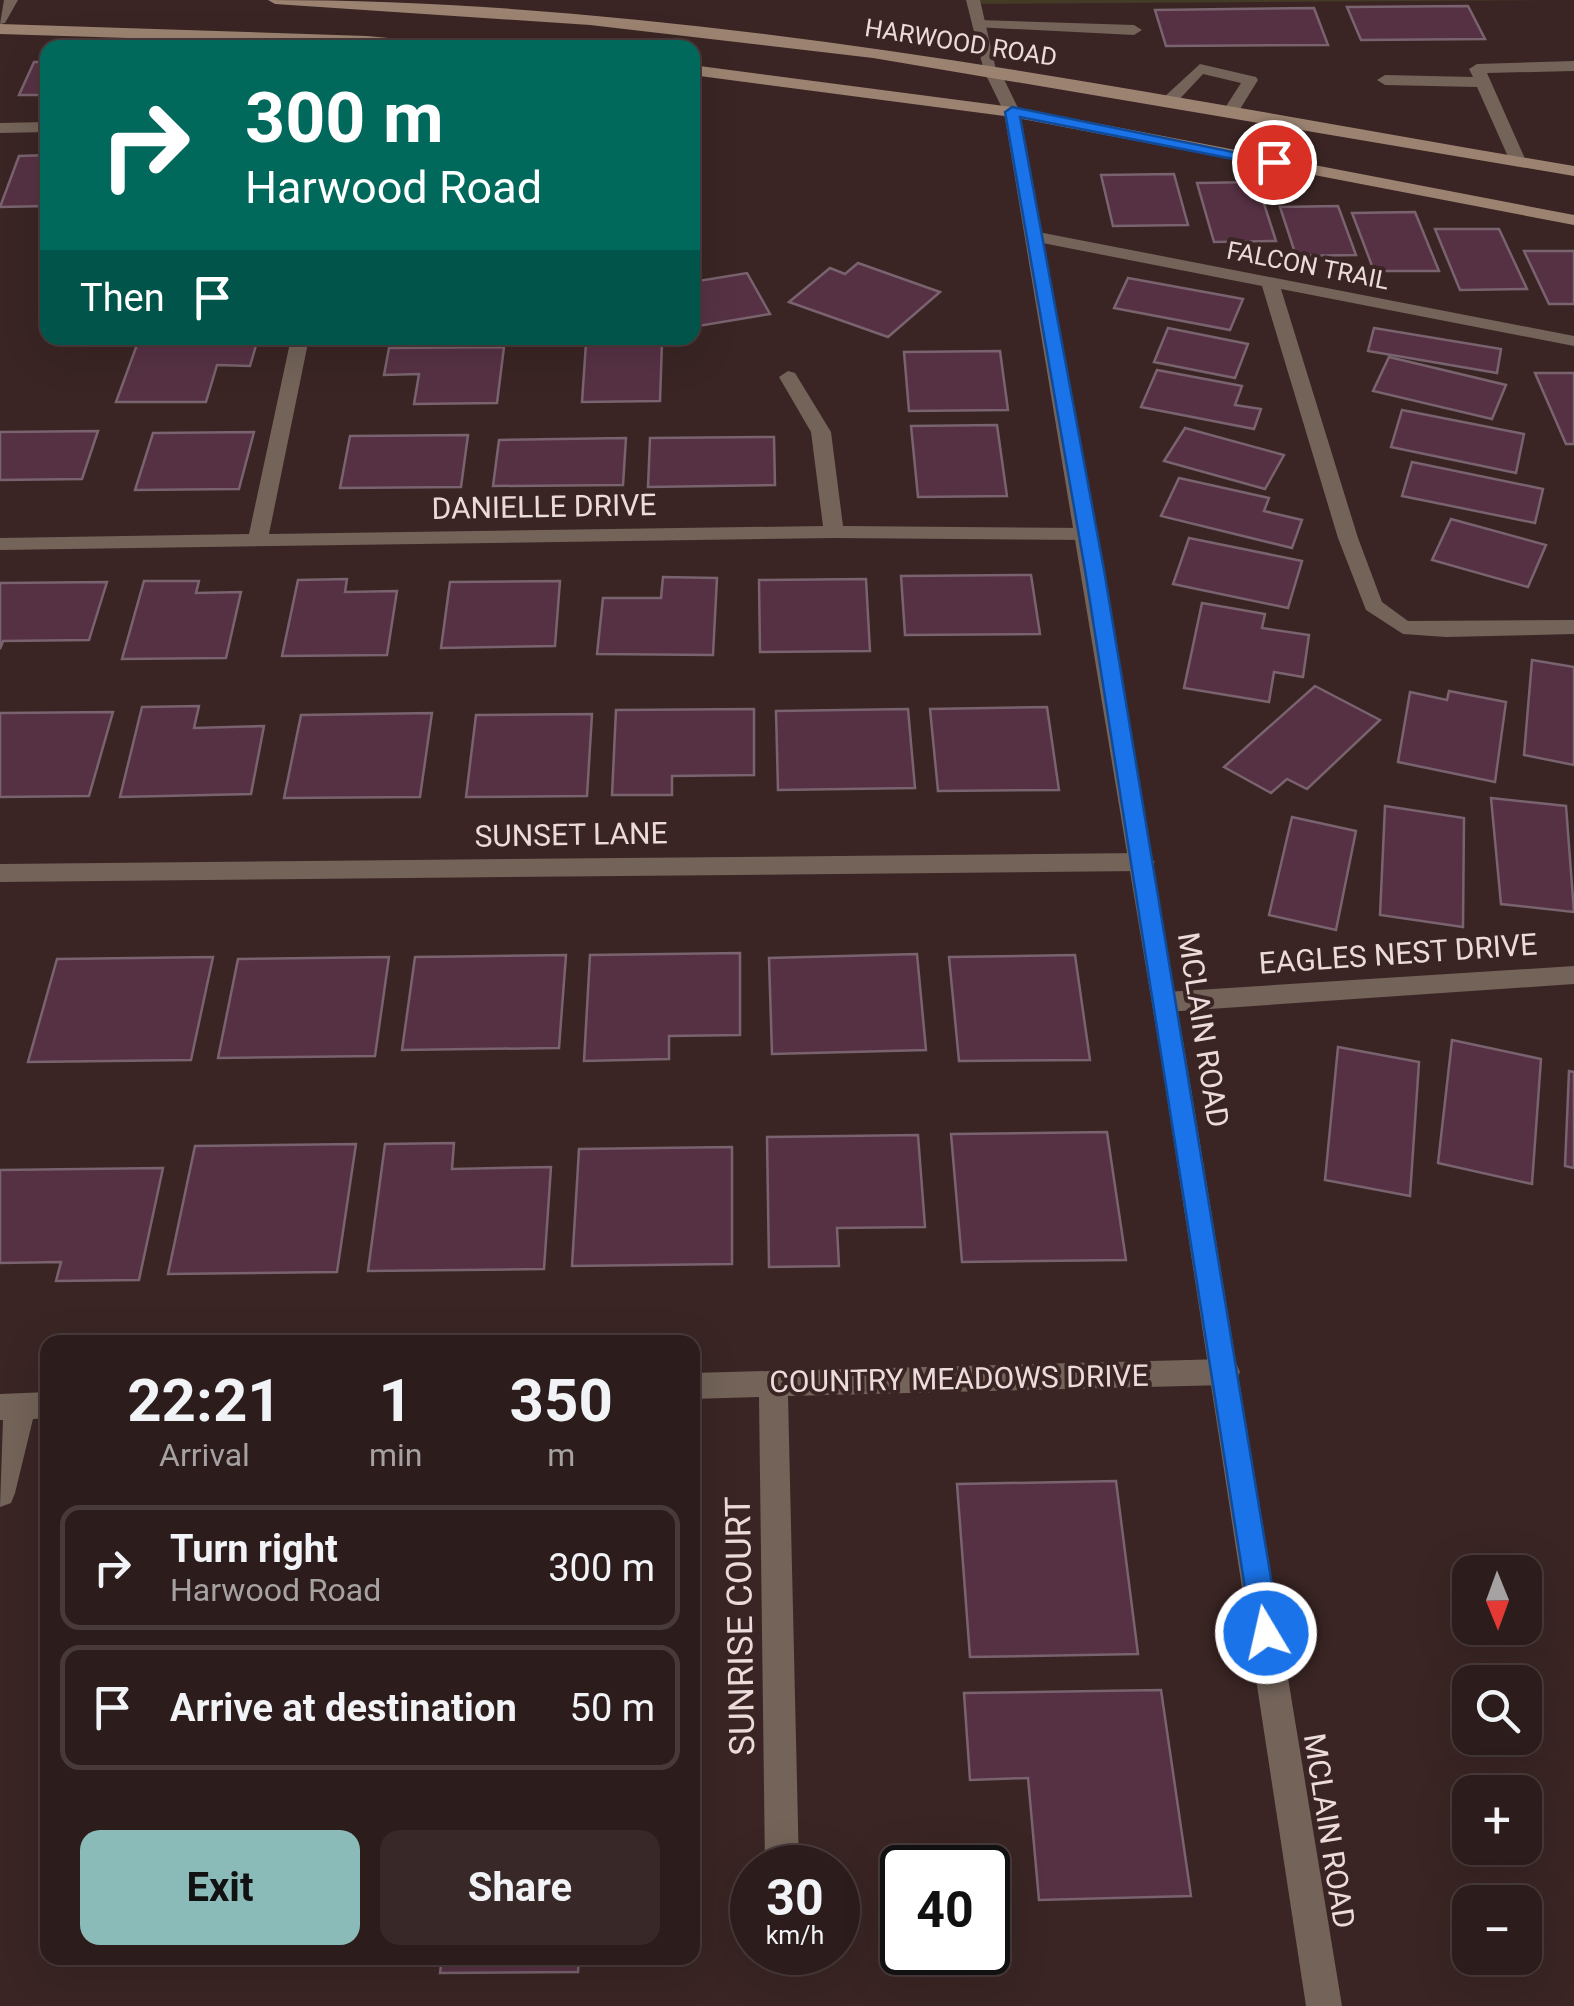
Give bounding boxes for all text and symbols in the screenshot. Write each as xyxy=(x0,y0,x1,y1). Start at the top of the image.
street label: HARWOOD ROAD xyxy=(863,13,1059,72)
text: 300 m xyxy=(245,77,444,159)
icon: right xyxy=(80,80,210,210)
pin xyxy=(1232,120,1317,205)
icon: arrive xyxy=(1247,135,1302,190)
text: Harwood Road xyxy=(245,161,542,214)
street label: FALCON TRAIL xyxy=(1224,236,1391,295)
icon: arrive xyxy=(185,270,240,325)
text: Then xyxy=(80,276,165,320)
street label: DANIELLE DRIVE xyxy=(431,487,657,526)
street label: SUNSET LANE xyxy=(474,815,668,854)
street label: EAGLES NEST DRIVE xyxy=(1258,926,1538,981)
street label: MCLAIN ROAD xyxy=(1171,930,1236,1130)
street label: COUNTRY MEADOWS DRIVE xyxy=(769,1358,1149,1399)
text: 22:21 xyxy=(127,1365,282,1436)
text: 1 xyxy=(378,1365,413,1436)
text: 350 xyxy=(510,1365,613,1436)
text: Arrival xyxy=(159,1436,250,1474)
text: min xyxy=(369,1436,422,1474)
text: m xyxy=(547,1436,575,1474)
street label: SUNRISE COURT xyxy=(718,1496,763,1756)
text: Turn right xyxy=(170,1527,338,1571)
icon: right xyxy=(85,1540,140,1595)
text: 300 m xyxy=(548,1546,655,1590)
north arrow xyxy=(1452,1555,1542,1645)
map controls xyxy=(1452,1555,1542,1975)
text: Harwood Road xyxy=(170,1571,381,1609)
position arrow xyxy=(1214,1581,1318,1685)
button: search xyxy=(1452,1665,1542,1755)
icon: arrive xyxy=(85,1680,140,1735)
text: Arrive at destination xyxy=(170,1686,517,1730)
text: 50 m xyxy=(570,1686,655,1730)
street label: MCLAIN ROAD xyxy=(1297,1731,1362,1931)
button: + xyxy=(1452,1775,1542,1865)
button: Exit xyxy=(80,1830,360,1945)
button: Share xyxy=(380,1830,660,1945)
speed limit sign: 40 xyxy=(880,1845,1010,1975)
text: 30 xyxy=(766,1869,824,1927)
button: − xyxy=(1452,1885,1542,1975)
text: km/h xyxy=(766,1921,824,1950)

